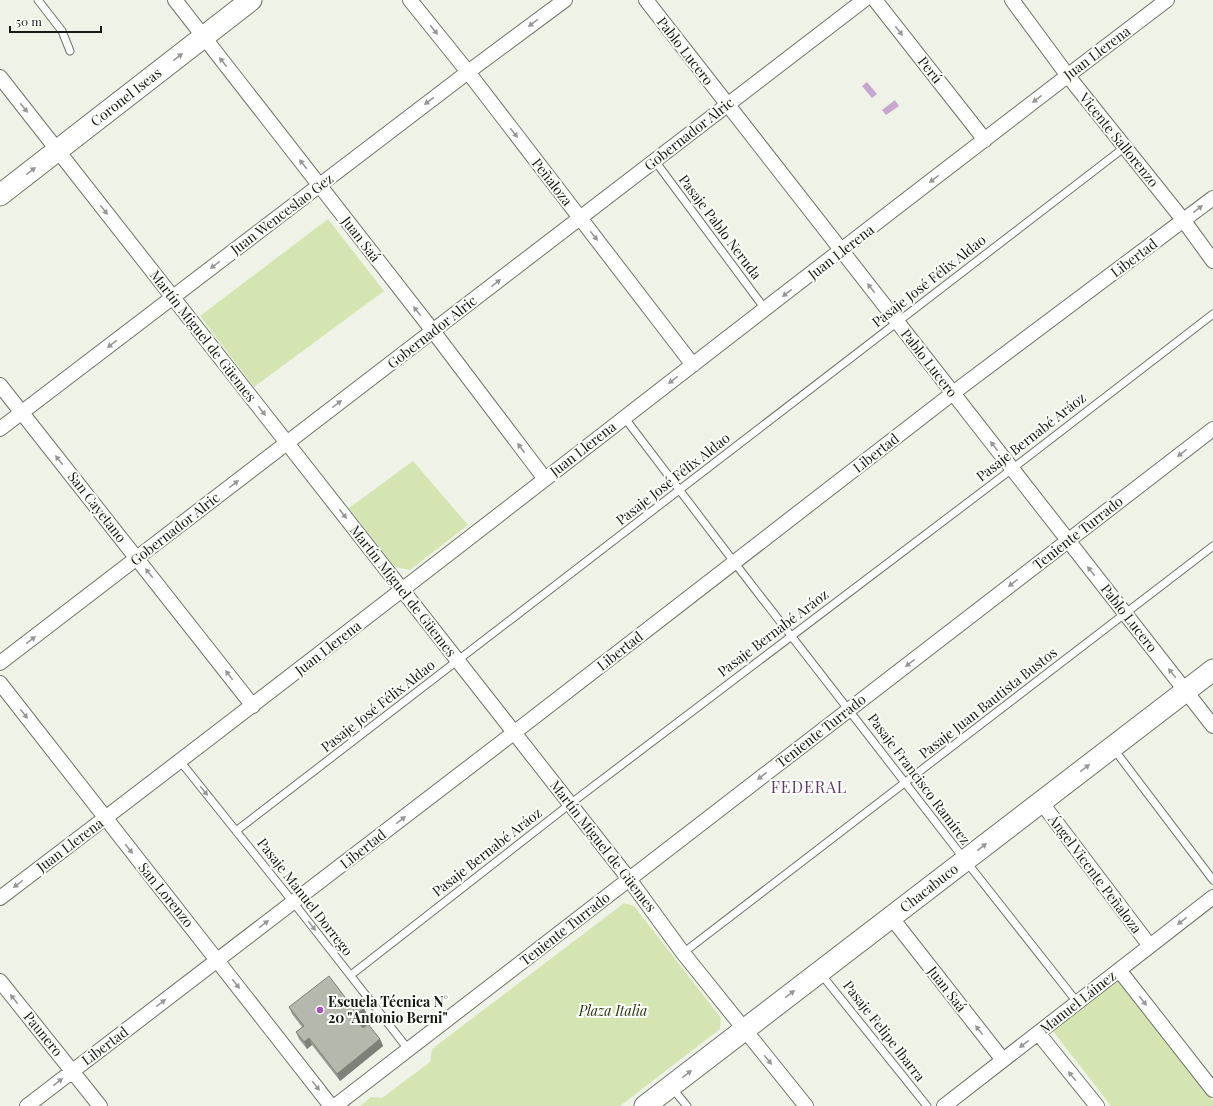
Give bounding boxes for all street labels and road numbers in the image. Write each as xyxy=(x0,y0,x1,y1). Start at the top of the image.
street label: Pablo Lucero xyxy=(653,13,718,89)
street label: Juan Llerena xyxy=(1059,21,1134,85)
street label: Perú xyxy=(914,52,947,87)
street label: Coronel Iseas xyxy=(86,63,165,130)
street label: Vicente Sallorenzo xyxy=(1075,88,1164,191)
street label: Gobernador Alric xyxy=(640,93,738,175)
street label: Peñaloza xyxy=(528,154,577,209)
street label: Juan Wenceslao Gez xyxy=(226,169,337,259)
street label: Pasaje Pablo Neruda xyxy=(675,170,766,283)
street label: Juan Saá xyxy=(337,211,385,265)
street label: Juan Llerena xyxy=(803,220,878,284)
street label: Pasaje José Félix Aldao xyxy=(868,230,990,331)
street label: Libertad xyxy=(1107,234,1161,281)
street label: Martín Miguel de Güemes xyxy=(146,266,261,405)
street label: Gobernador Alric xyxy=(383,291,481,373)
street label: Pablo Lucero xyxy=(897,325,962,401)
street label: Pasaje Bernabé Aráoz xyxy=(972,388,1090,485)
street label: Juan Llerena xyxy=(545,417,620,481)
street label: Pasaje José Félix Aldao xyxy=(612,428,734,529)
street label: Libertad xyxy=(849,429,903,477)
street label: San Cayetano xyxy=(64,467,131,546)
street label: Gobernador Alric xyxy=(126,488,224,570)
street label: Teniente Turrado xyxy=(1029,491,1127,574)
street label: Martín Miguel de Güemes xyxy=(346,521,461,660)
street label: Pablo Lucero xyxy=(1097,580,1162,656)
street label: Pasaje Bernabé Aráoz xyxy=(713,584,832,681)
street label: Juan Llerena xyxy=(290,616,365,680)
street label: Libertad xyxy=(593,627,647,675)
street label: Pasaje Juan Bautista Bustos xyxy=(915,643,1061,763)
street label: Pasaje José Félix Aldao xyxy=(317,655,439,756)
street label: Teniente Turrado xyxy=(772,689,870,772)
street label: Pasaje Francisco Ramírez xyxy=(864,709,975,848)
street label: Martín Miguel de Güemes xyxy=(546,776,661,915)
street label: Pasaje Bernabé Aráoz xyxy=(428,803,546,900)
street label: Ángel Vicente Peñaloza xyxy=(1044,810,1146,937)
street label: Juan Llerena xyxy=(32,813,107,877)
street label: Libertad xyxy=(336,825,390,873)
street label: Pasaje Manuel Dorrego xyxy=(253,834,358,960)
street label: San Lorenzo xyxy=(134,858,199,931)
street label: Chacabuco xyxy=(896,859,962,916)
street label: Teniente Turrado xyxy=(516,887,614,970)
street label: Juan Saá xyxy=(923,961,971,1015)
street label: Manuel Láinez xyxy=(1036,966,1120,1037)
street label: Pasaje Felipe Ibarra xyxy=(839,976,930,1085)
street label: Paunero xyxy=(20,1007,67,1060)
street label: Libertad xyxy=(78,1022,132,1069)

